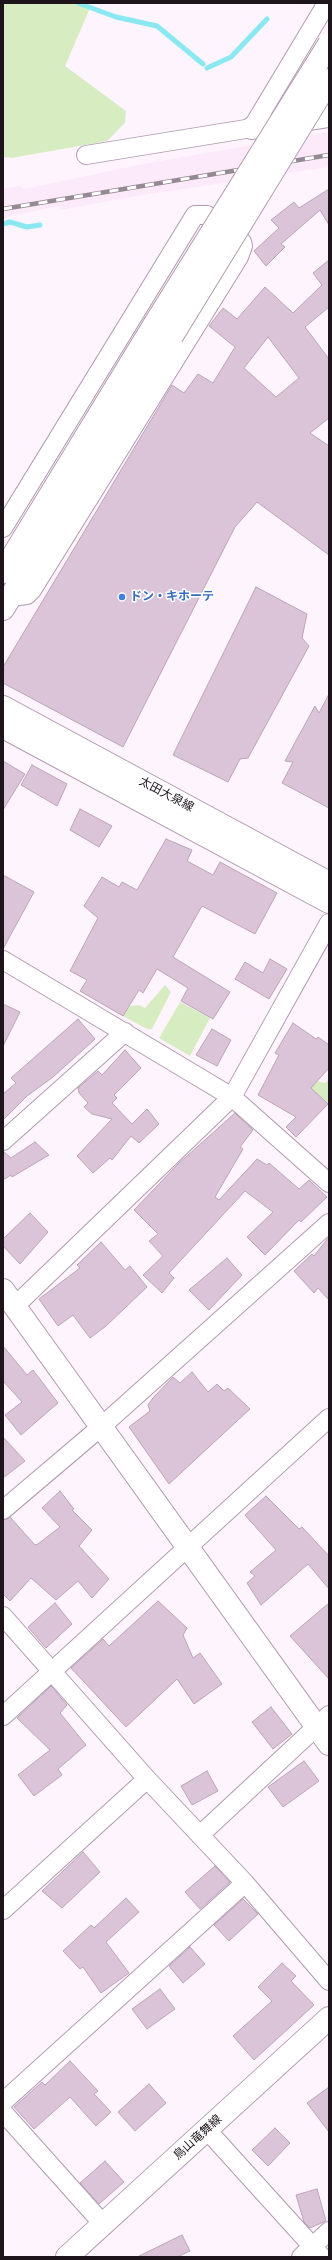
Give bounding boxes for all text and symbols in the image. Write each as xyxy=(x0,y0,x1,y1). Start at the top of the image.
place label: ドン・キホーテ xyxy=(130,590,214,604)
marker: ドン・キホーテ xyxy=(117,592,127,602)
street label: 太田大泉線 xyxy=(136,775,196,815)
street label: 鳥山竜舞線 xyxy=(171,2113,225,2163)

